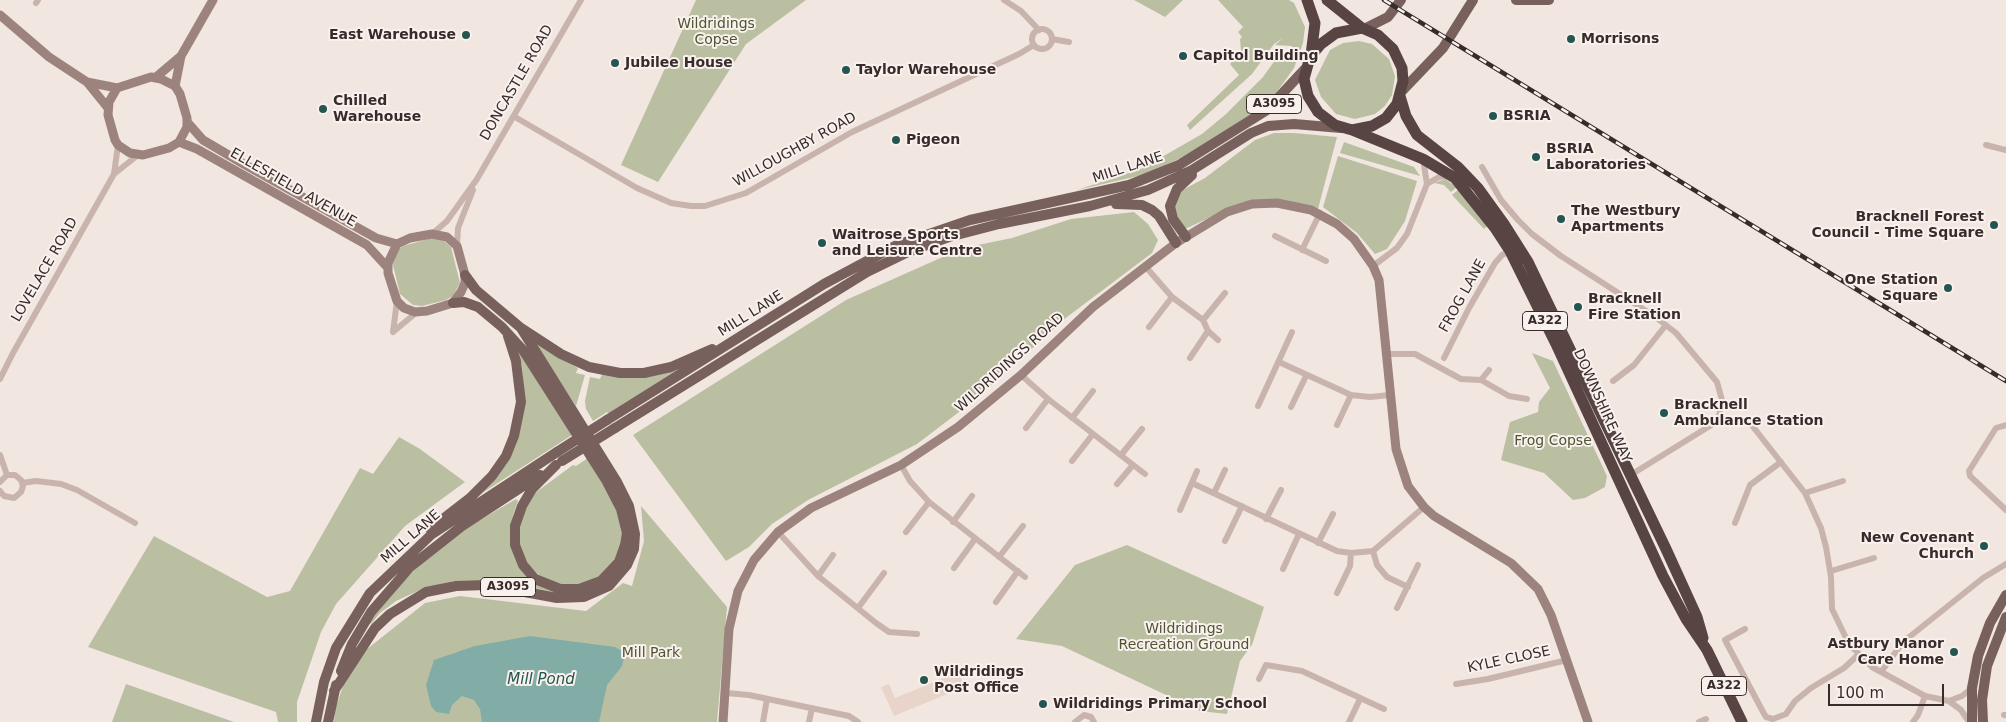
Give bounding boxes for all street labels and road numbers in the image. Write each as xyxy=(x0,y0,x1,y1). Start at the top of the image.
street label: DONCASTLE ROAD xyxy=(477,22,557,144)
road number: A3095 xyxy=(1246,95,1302,114)
street label: WILLOUGHBY ROAD xyxy=(730,109,860,191)
street label: ELLESFIELD AVENUE xyxy=(227,145,359,231)
street label: MILL LANE xyxy=(1091,149,1165,187)
street label: LOVELACE ROAD xyxy=(8,215,82,325)
street label: FROG LANE xyxy=(1436,256,1490,336)
street label: MILL LANE xyxy=(715,287,787,341)
street label: WILDRIDINGS ROAD xyxy=(952,310,1068,416)
road number: A322 xyxy=(1522,312,1568,331)
street label: DOWNSHIRE WAY xyxy=(1569,346,1635,466)
street label: MILL LANE xyxy=(378,507,444,567)
road number: A3095 xyxy=(480,578,536,596)
street label: KYLE CLOSE xyxy=(1466,643,1552,677)
road number: A322 xyxy=(1702,676,1746,696)

